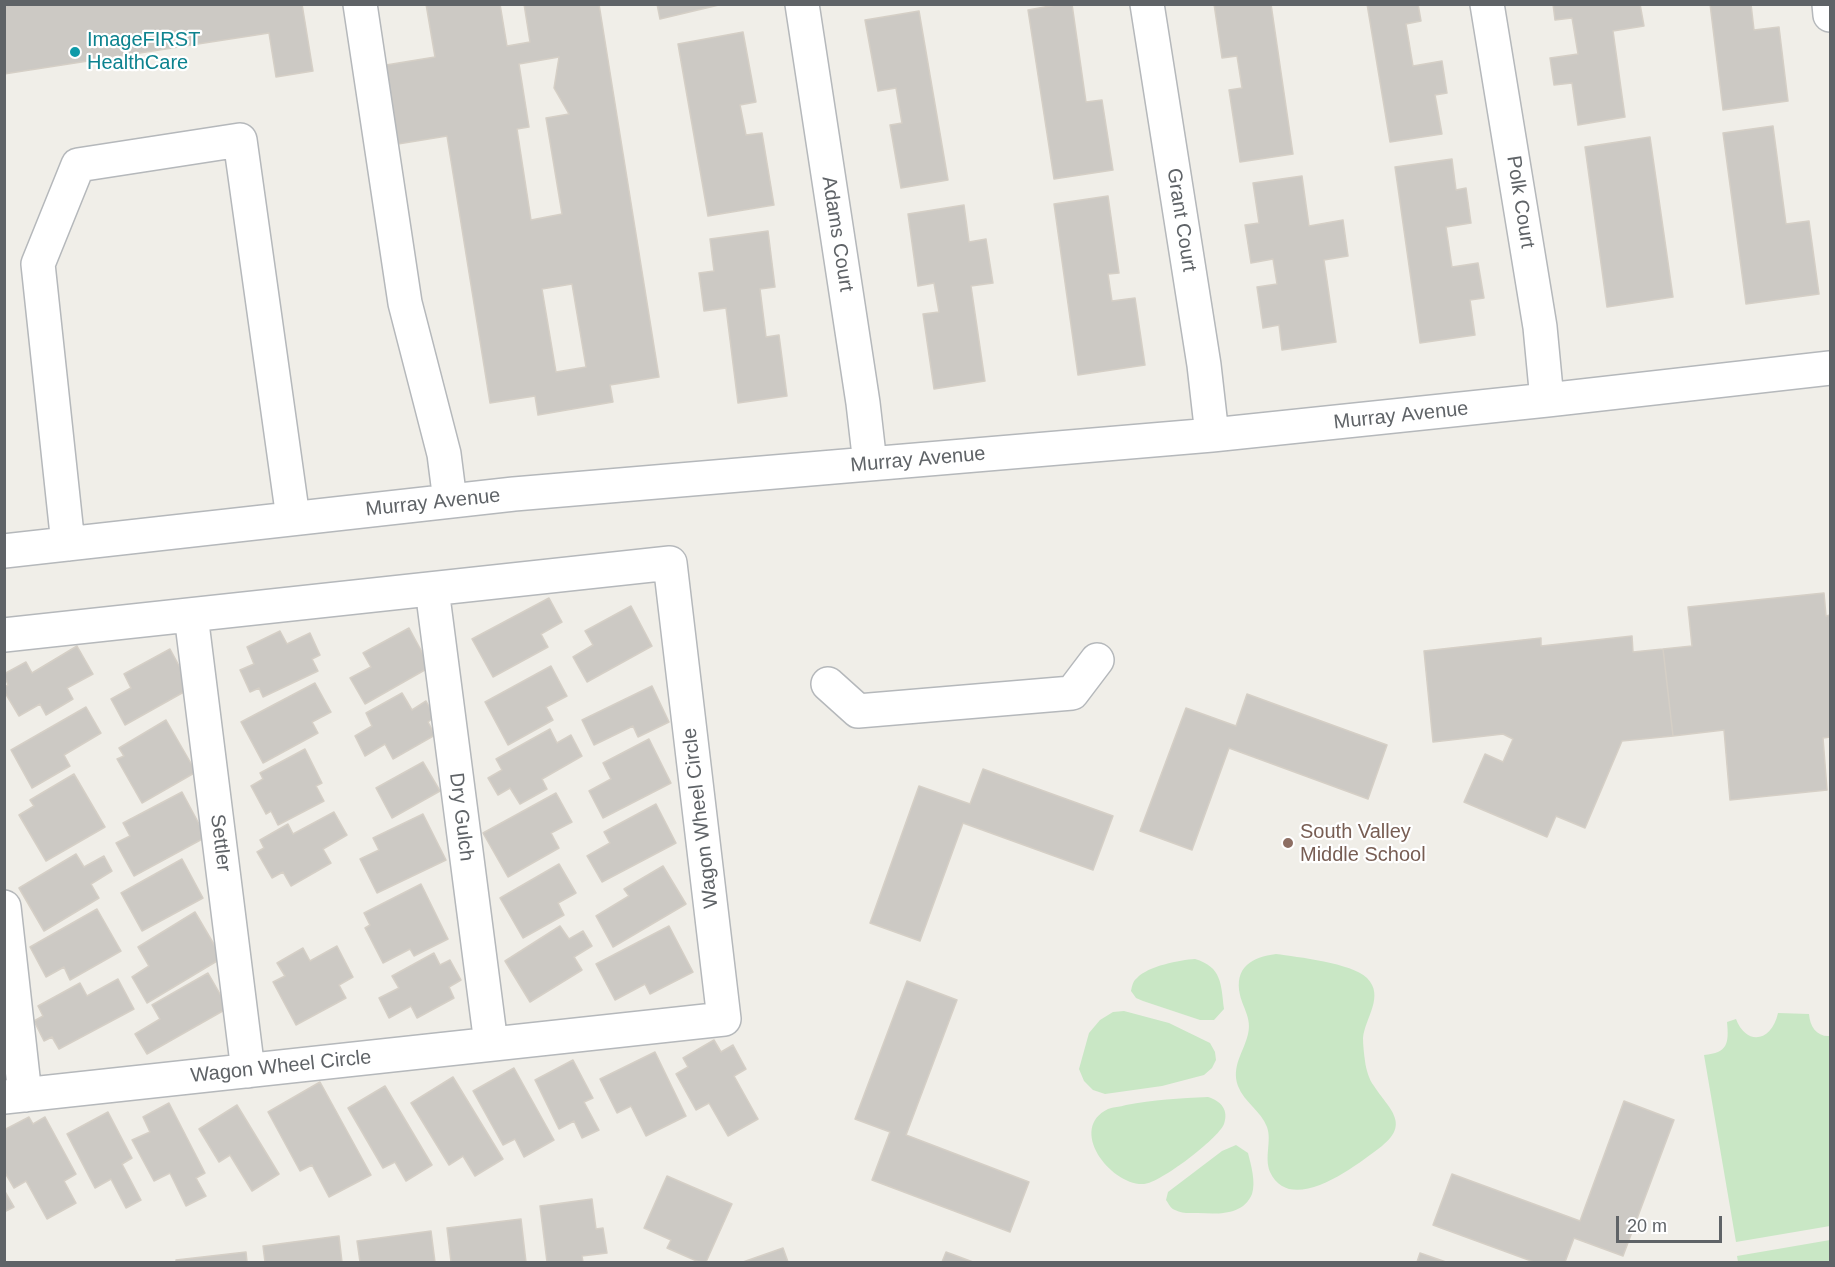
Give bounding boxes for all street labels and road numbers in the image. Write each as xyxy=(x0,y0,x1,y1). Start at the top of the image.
street label: Polk Court xyxy=(1501,154,1539,250)
street label: Grant Court xyxy=(1161,167,1201,273)
street label: Adams Court xyxy=(816,174,858,294)
street label: Murray Avenue xyxy=(1332,397,1470,435)
street label: Murray Avenue xyxy=(850,442,986,478)
street label: Murray Avenue xyxy=(364,484,502,522)
street label: Wagon Wheel Circle xyxy=(678,726,724,910)
street label: Dry Gulch xyxy=(444,771,478,863)
street label: Settler xyxy=(205,813,235,873)
street label: Wagon Wheel Circle xyxy=(189,1046,373,1088)

